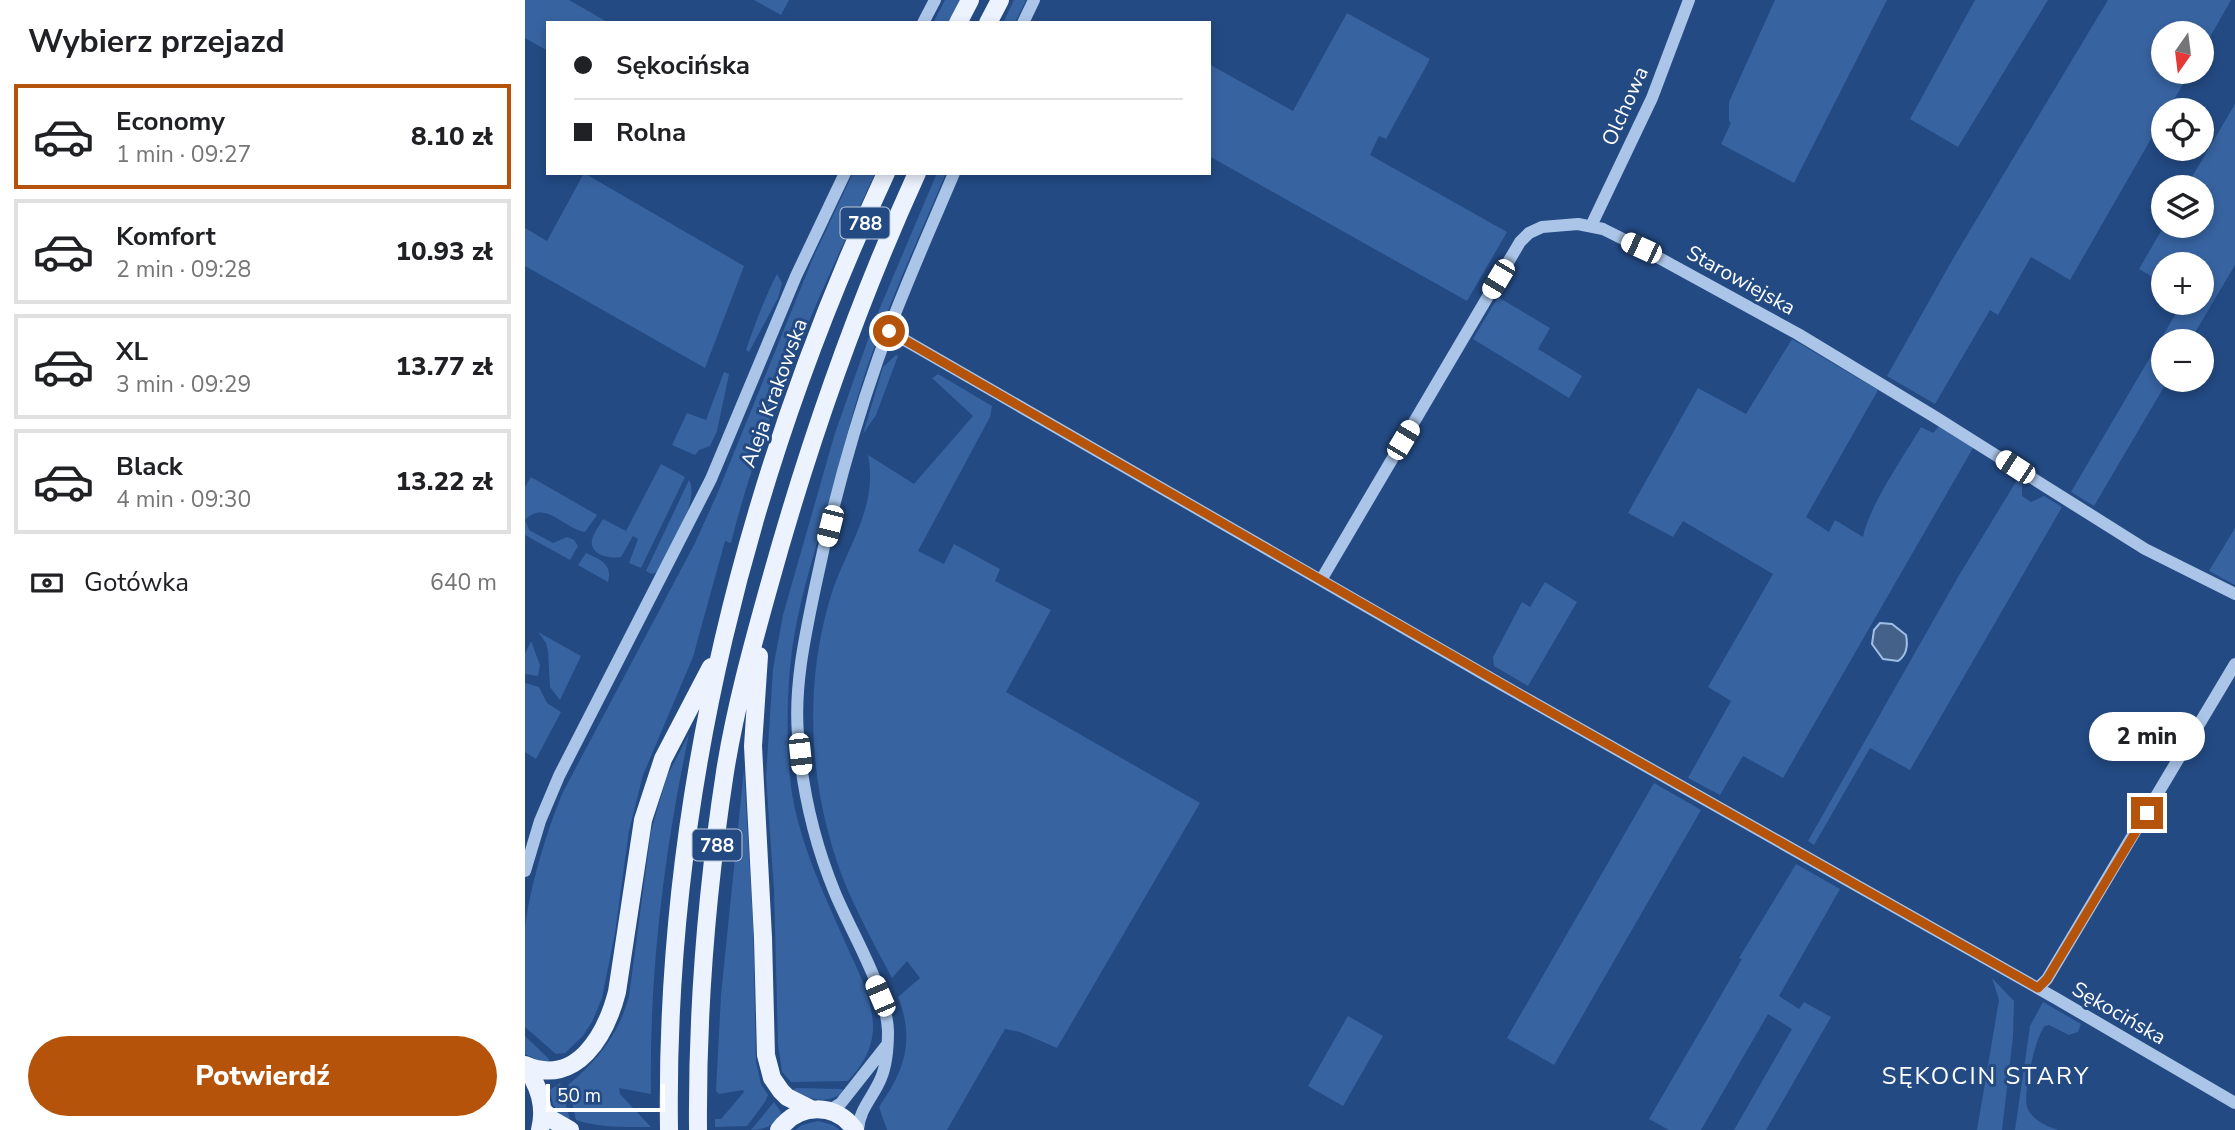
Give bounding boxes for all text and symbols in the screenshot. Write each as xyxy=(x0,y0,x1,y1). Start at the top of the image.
text: Wybierz przejazd xyxy=(28,20,285,63)
north arrow xyxy=(2151,21,2214,84)
map controls xyxy=(2151,21,2214,392)
text: Sękocińska xyxy=(616,48,750,83)
street label: Olchowa xyxy=(1595,62,1655,150)
button: locate xyxy=(2151,98,2214,161)
text: Economy xyxy=(116,104,225,139)
icon: car xyxy=(32,105,95,168)
text: Rolna xyxy=(616,115,686,150)
text: 8.10 zł xyxy=(411,119,493,154)
text: 1 min · 09:27 xyxy=(116,139,251,170)
button: layers xyxy=(2151,175,2214,238)
road number: 788 xyxy=(841,208,889,238)
text: Komfort xyxy=(116,219,216,254)
icon: car xyxy=(32,220,95,283)
car xyxy=(1618,230,1665,266)
text: 10.93 zł xyxy=(395,234,493,269)
street label: Starowiejska xyxy=(1681,239,1801,321)
button: + xyxy=(2151,252,2214,315)
text: 2 min · 09:28 xyxy=(116,254,251,285)
car xyxy=(1479,256,1518,302)
street label: Aleja Krakowska xyxy=(734,315,814,471)
route start xyxy=(873,315,905,347)
button: − xyxy=(2151,329,2214,392)
text: XL xyxy=(116,334,148,369)
icon: car xyxy=(32,335,95,398)
text: 13.77 zł xyxy=(395,349,493,384)
text: 3 min · 09:29 xyxy=(116,369,251,400)
car xyxy=(1384,417,1423,463)
car xyxy=(1992,447,2039,487)
text: Black xyxy=(116,449,183,484)
icon: car xyxy=(32,450,95,513)
text: 13.22 zł xyxy=(395,464,493,499)
text: 4 min · 09:30 xyxy=(116,484,251,515)
car xyxy=(815,503,846,549)
icon: cash xyxy=(28,564,66,602)
text: Gotówka xyxy=(84,565,189,600)
text: 640 m xyxy=(430,567,497,598)
callout: 2 min xyxy=(2089,712,2205,760)
text: 2 min xyxy=(2117,721,2177,752)
car xyxy=(788,732,813,776)
route end xyxy=(2131,797,2163,829)
road number: 788 xyxy=(693,830,741,860)
car xyxy=(863,973,898,1019)
street label: Sękocińska xyxy=(2067,975,2171,1051)
button: Potwierdź xyxy=(28,1036,497,1116)
district label: SĘKOCIN STARY xyxy=(1882,1060,2090,1092)
scale bar xyxy=(546,1081,665,1113)
text: 50 m xyxy=(557,1083,601,1109)

